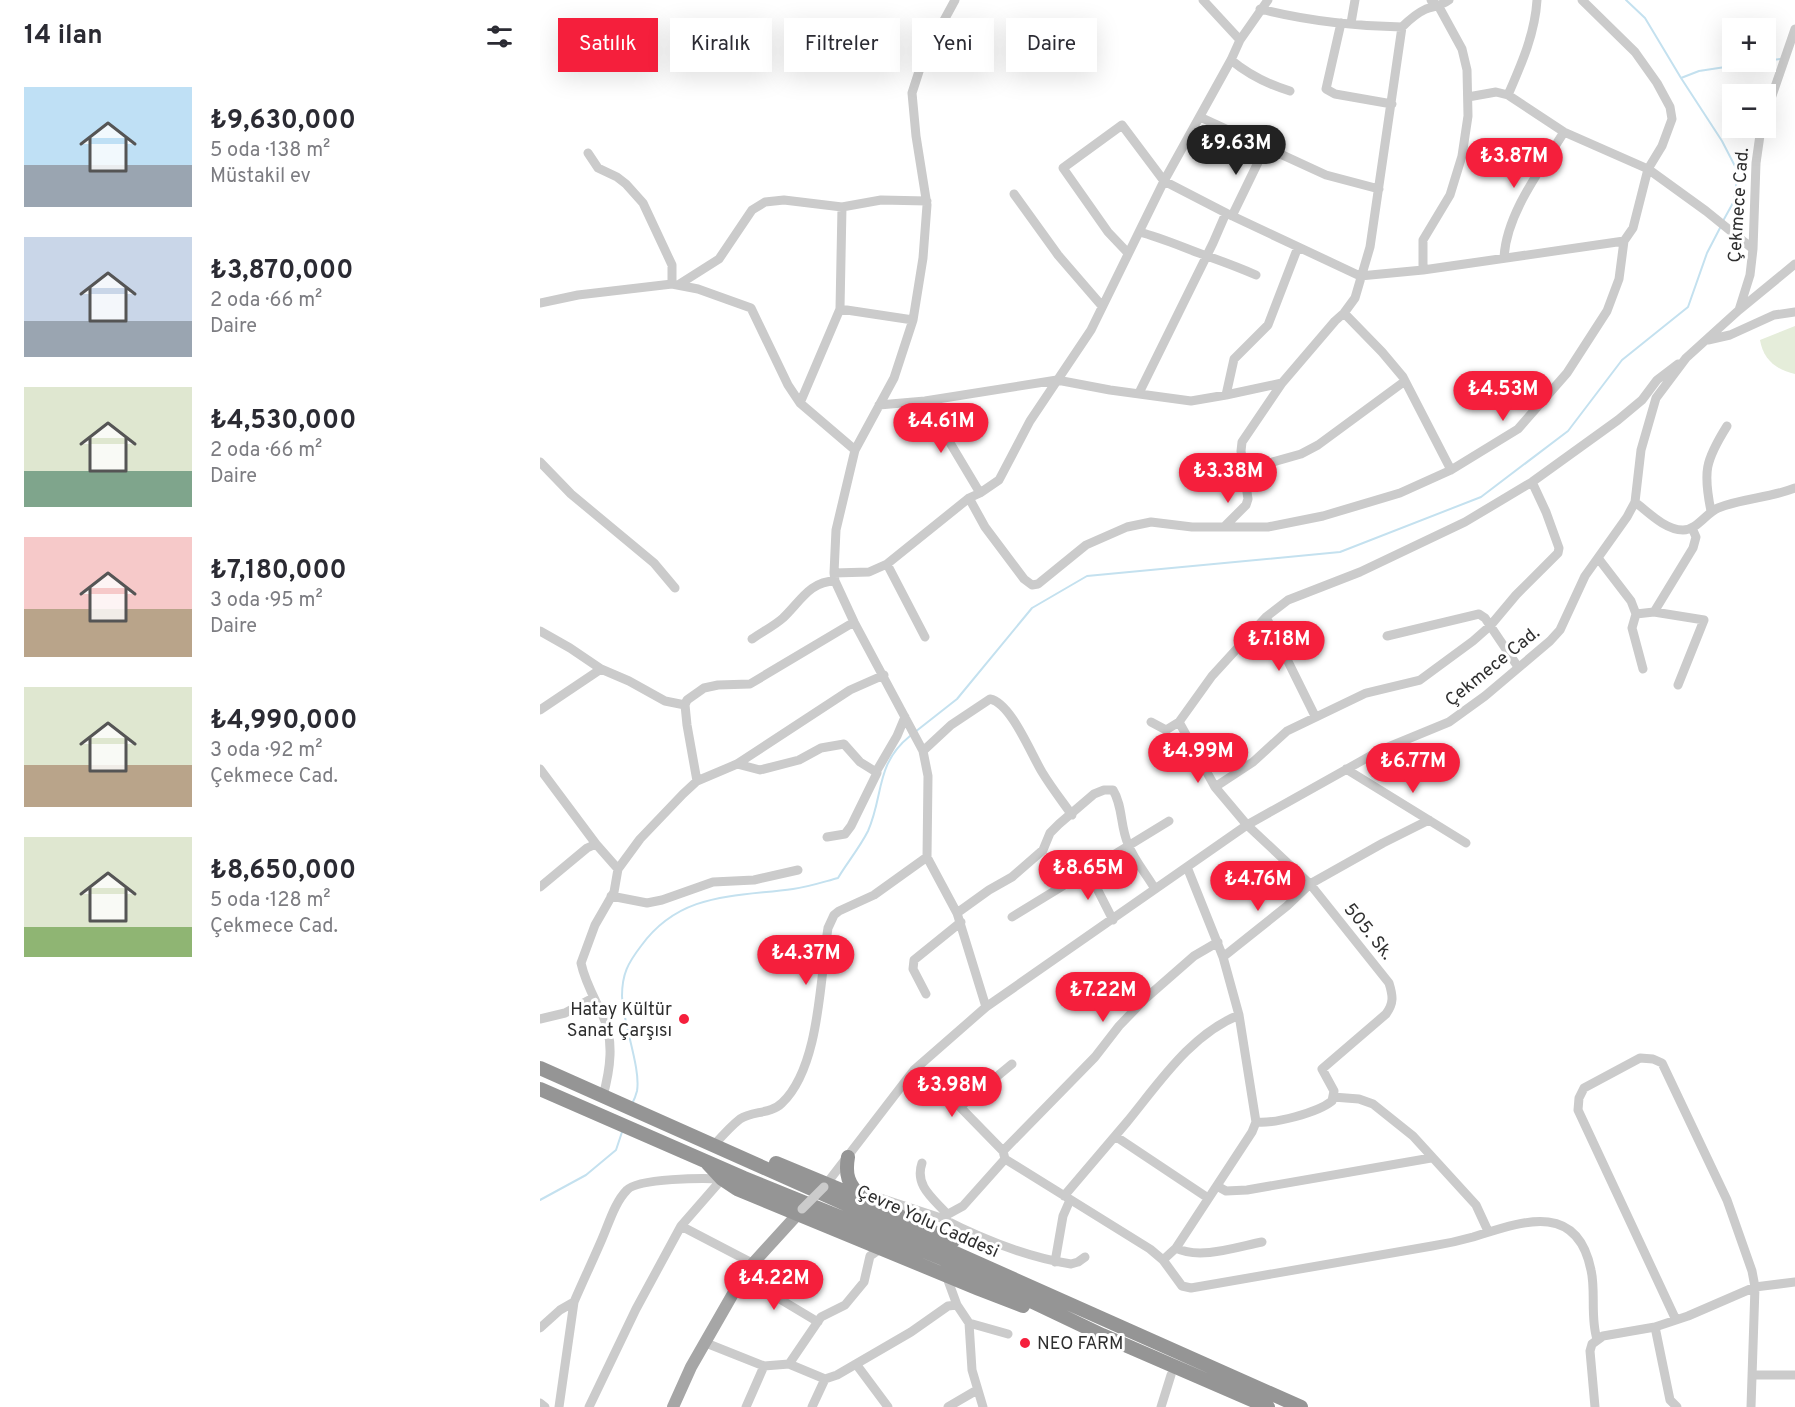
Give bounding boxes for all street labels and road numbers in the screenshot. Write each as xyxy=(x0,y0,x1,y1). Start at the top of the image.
street label: Çekmece Cad. xyxy=(1724,147,1755,263)
street label: Çekmece Cad. xyxy=(1441,622,1545,712)
street label: 505. Sk. xyxy=(1338,899,1398,965)
street label: Çevre Yolu Caddesi xyxy=(853,1181,1002,1264)

